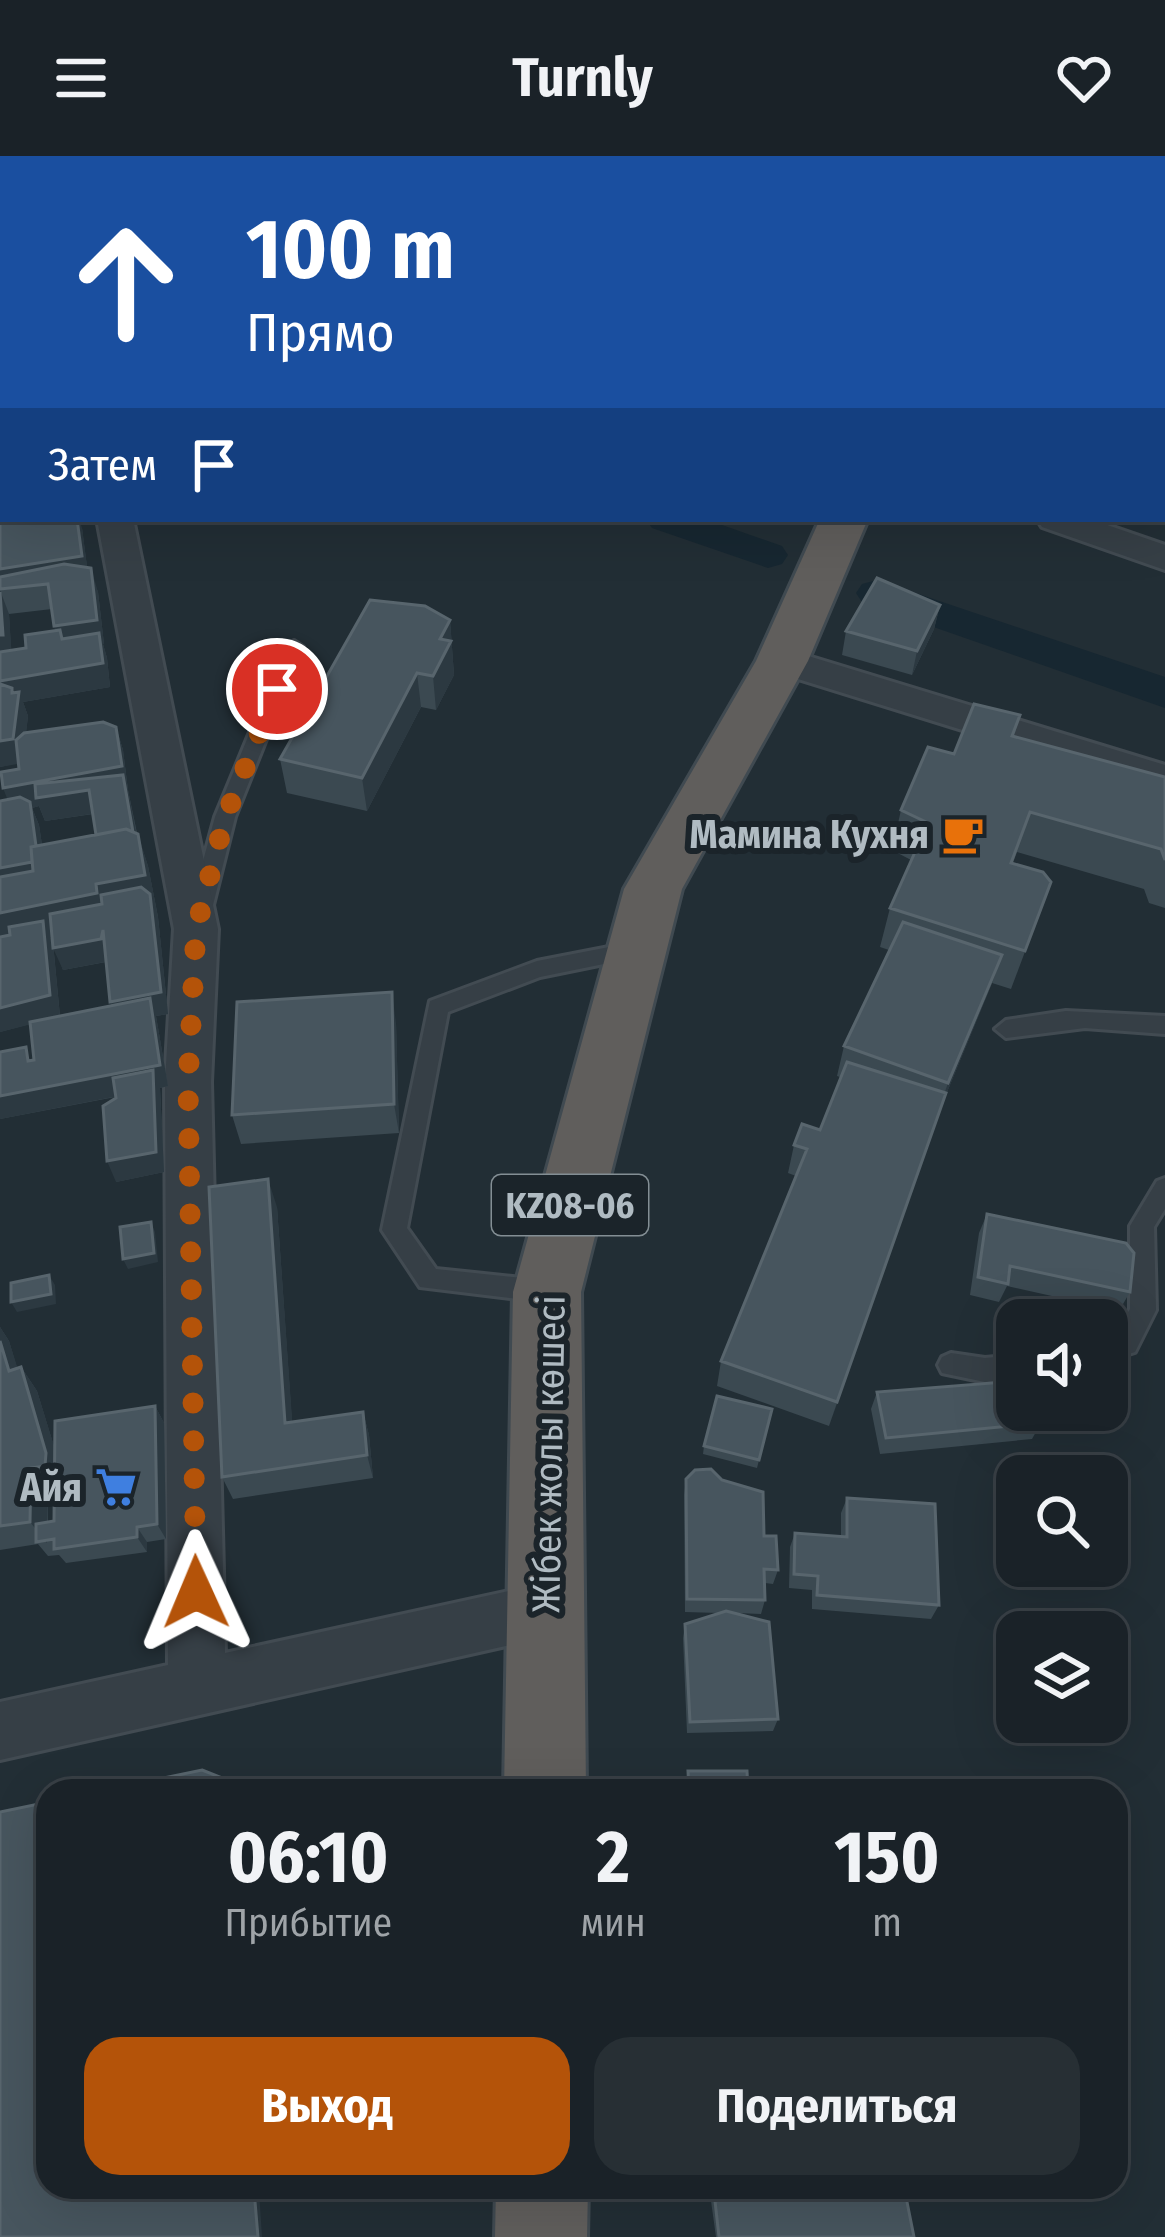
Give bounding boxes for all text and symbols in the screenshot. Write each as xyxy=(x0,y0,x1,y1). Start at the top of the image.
icon: menu xyxy=(48,45,114,111)
icon: heart xyxy=(1051,45,1117,111)
text: Turnly xyxy=(512,46,653,110)
text: 100 m xyxy=(246,199,455,300)
icon: ahead xyxy=(48,204,204,360)
text: Прямо xyxy=(246,301,395,365)
icon: arrive xyxy=(181,432,247,498)
text: Затем xyxy=(48,438,157,492)
pin xyxy=(226,638,328,740)
icon: arrive xyxy=(244,656,310,722)
cafe icon: Мамина Кухня xyxy=(940,811,986,857)
place label: Мамина Кухня xyxy=(690,812,929,858)
road number: KZ08-06 xyxy=(492,1175,648,1235)
street label: Жібек жолы көшесі xyxy=(523,1295,575,1613)
map controls xyxy=(996,1299,1128,1743)
button: sound xyxy=(996,1299,1128,1431)
button: search xyxy=(996,1455,1128,1587)
supermarket icon: Айя xyxy=(93,1464,139,1510)
place label: Айя xyxy=(19,1465,82,1511)
position arrow xyxy=(133,1529,259,1655)
button: layers xyxy=(996,1611,1128,1743)
text: 06:10 xyxy=(228,1815,389,1901)
text: 2 xyxy=(596,1815,630,1901)
text: 150 xyxy=(834,1815,939,1901)
text: Прибытие xyxy=(224,1900,392,1946)
text: мин xyxy=(580,1900,646,1946)
text: m xyxy=(872,1900,902,1946)
button: Выход xyxy=(84,2037,570,2175)
button: Поделиться xyxy=(594,2037,1080,2175)

